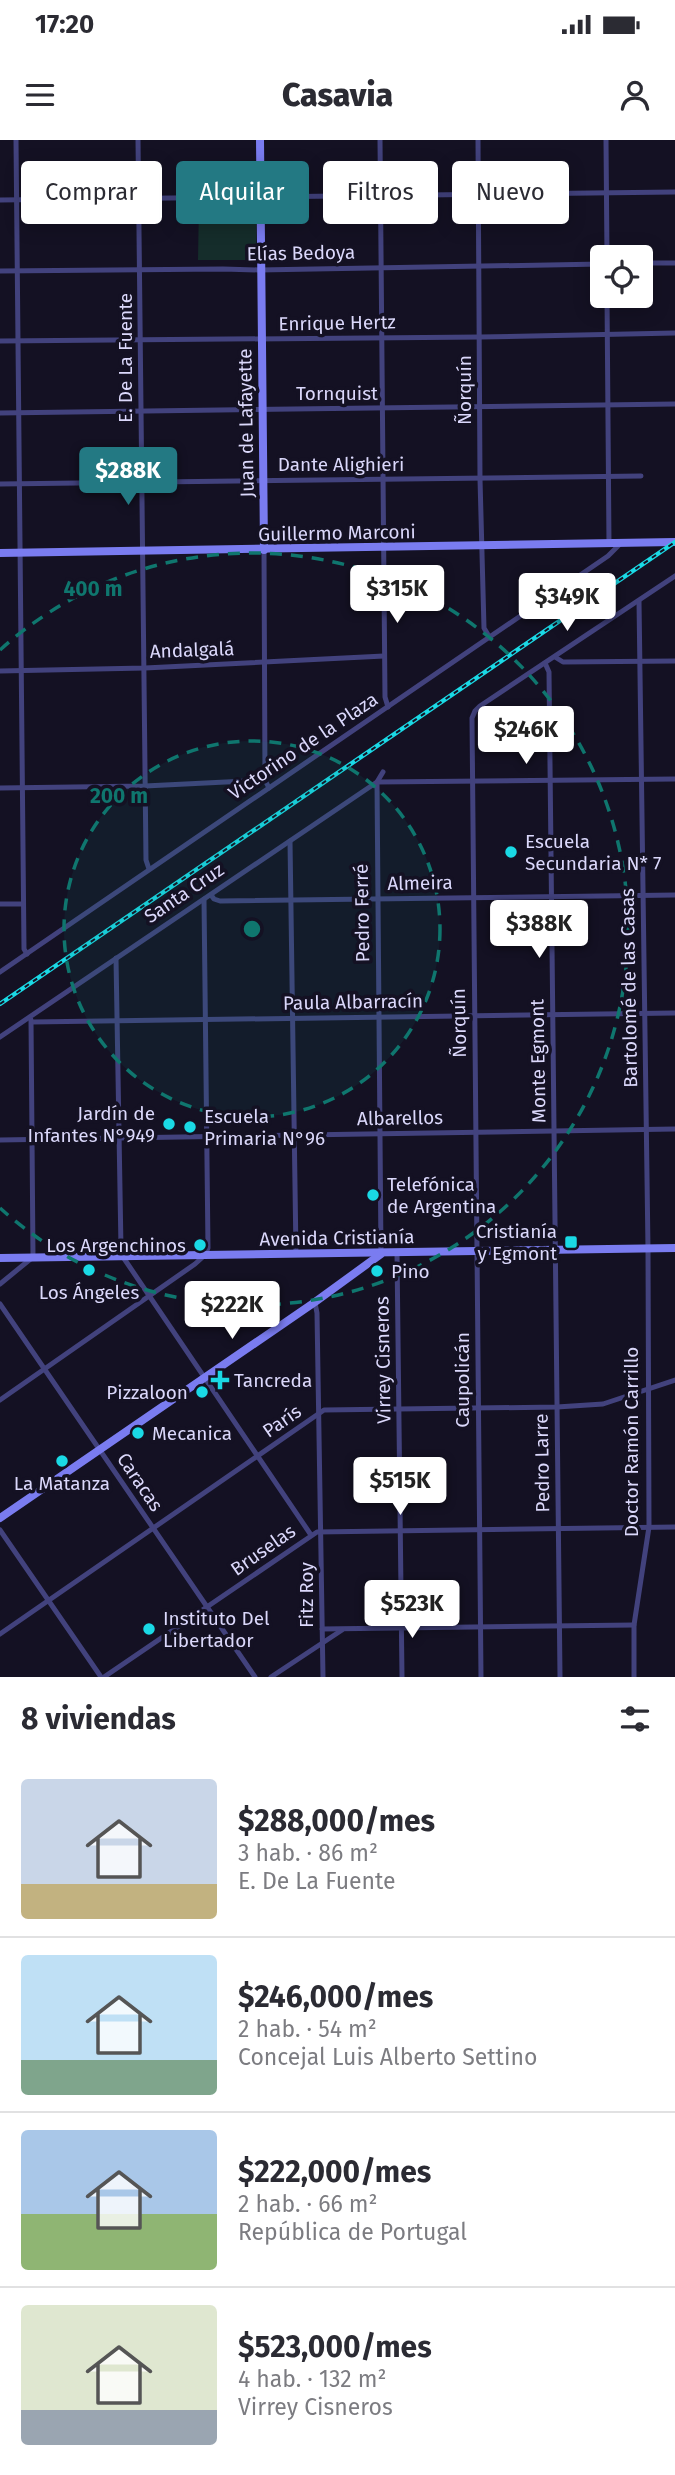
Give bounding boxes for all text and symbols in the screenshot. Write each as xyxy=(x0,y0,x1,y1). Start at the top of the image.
text: 17:20 xyxy=(35,9,94,40)
icon: menu xyxy=(21,76,59,114)
text: Casavia xyxy=(282,76,393,114)
icon: person xyxy=(616,76,654,114)
chip: Comprar xyxy=(21,161,162,224)
chip: Alquilar xyxy=(176,161,309,224)
chip: Filtros xyxy=(323,161,438,224)
chip: Nuevo xyxy=(452,161,569,224)
street label: Elías Bedoya xyxy=(246,241,356,265)
map controls xyxy=(590,245,653,308)
button: locate xyxy=(590,245,653,308)
street label: E. De La Fuente xyxy=(114,293,137,423)
street label: Enrique Hertz xyxy=(278,310,396,336)
street label: Juan de Lafayette xyxy=(233,348,259,498)
street label: Ñorquín xyxy=(453,355,476,425)
street label: Tornquist xyxy=(296,382,378,405)
pin: $288K xyxy=(79,448,177,507)
street label: Dante Alighieri xyxy=(278,453,404,476)
text: $288K xyxy=(95,456,161,484)
street label: Guillermo Marconi xyxy=(258,520,416,546)
pin: $315K xyxy=(348,566,446,625)
text: $315K xyxy=(366,574,428,602)
pin: $349K xyxy=(518,574,616,633)
text: 400 m xyxy=(63,576,123,602)
text: $349K xyxy=(535,582,599,610)
street label: Andalgalá xyxy=(149,637,235,663)
street label: Victorino de la Plaza xyxy=(224,687,382,805)
pin: $246K xyxy=(477,706,575,766)
text: $246K xyxy=(494,715,558,743)
text: 200 m xyxy=(90,783,148,809)
place label: Escuela Secundaria N* 7 xyxy=(525,830,661,875)
marker: Escuela Secundaria N* 7 xyxy=(503,844,519,860)
street label: Santa Cruz xyxy=(140,858,228,928)
street label: Pedro Ferré xyxy=(350,864,374,962)
street label: Almeira xyxy=(387,871,453,895)
street label: Bartolomé de las Casas xyxy=(616,888,642,1088)
pin: $388K xyxy=(490,900,588,960)
text: $388K xyxy=(506,909,572,937)
centre of rings xyxy=(240,917,264,941)
street label: Ñorquín xyxy=(447,988,471,1058)
street label: Paula Albarracín xyxy=(283,989,423,1015)
street label: Monte Egmont xyxy=(525,999,551,1123)
place label: Jardín de Infantes N°949 xyxy=(28,1102,155,1147)
place label: Escuela Primaria N°96 xyxy=(204,1105,325,1150)
street label: Albarellos xyxy=(357,1106,443,1130)
marker: Jardín de Infantes N°949 xyxy=(161,1116,177,1132)
marker: Escuela Primaria N°96 xyxy=(182,1119,198,1135)
place label: Telefónica de Argentina xyxy=(387,1173,496,1218)
marker: Telefónica de Argentina xyxy=(365,1187,381,1203)
place label: Cristianía y Egmont xyxy=(476,1220,557,1265)
street label: Avenida Cristianía xyxy=(259,1225,415,1251)
place label: Los Argenchinos xyxy=(46,1234,186,1257)
marker: Cristianía y Egmont xyxy=(563,1234,579,1250)
marker: Los Argenchinos xyxy=(192,1237,208,1253)
place label: Pino xyxy=(391,1260,430,1283)
marker: Los Ángeles xyxy=(81,1262,97,1278)
marker: Pino xyxy=(369,1263,385,1279)
place label: Los Ángeles xyxy=(39,1281,139,1304)
pin: $222K xyxy=(183,1282,281,1341)
text: $222K xyxy=(201,1290,263,1318)
street label: Virrey Cisneros xyxy=(370,1296,396,1424)
street label: Caupolicán xyxy=(451,1332,474,1428)
street label: Doctor Ramón Carrillo xyxy=(620,1347,643,1537)
place label: Tancreda xyxy=(234,1369,312,1392)
marker: Tancreda xyxy=(212,1372,228,1388)
place label: Pizzaloon xyxy=(106,1381,188,1404)
marker: Pizzaloon xyxy=(194,1384,210,1400)
street label: París xyxy=(258,1399,306,1442)
street label: Pedro Larre xyxy=(530,1413,554,1513)
place label: Mecanica xyxy=(152,1422,232,1445)
marker: Mecanica xyxy=(130,1425,146,1441)
street label: Caracas xyxy=(112,1448,168,1516)
marker: La Matanza xyxy=(54,1453,70,1469)
pin: $515K xyxy=(351,1458,449,1517)
text: $515K xyxy=(369,1466,431,1494)
place label: La Matanza xyxy=(14,1472,110,1495)
street label: Bruselas xyxy=(226,1519,300,1581)
street label: Fitz Roy xyxy=(295,1561,318,1628)
pin: $523K xyxy=(363,1580,461,1640)
text: $523K xyxy=(381,1589,443,1617)
place label: Instituto Del Libertador xyxy=(163,1607,270,1652)
marker: Instituto Del Libertador xyxy=(141,1621,157,1637)
icon: filters xyxy=(616,1700,654,1738)
text: 8 viviendas xyxy=(21,1701,176,1737)
text: $288,000/mes xyxy=(238,1803,435,1839)
icon: home xyxy=(77,1807,161,1891)
text: 3 hab. · 86 m² xyxy=(238,1839,378,1867)
text: E. De La Fuente xyxy=(238,1867,396,1895)
text: $246,000/mes xyxy=(238,1979,433,2015)
icon: home xyxy=(77,1983,161,2067)
text: 2 hab. · 54 m² xyxy=(238,2015,377,2043)
text: Concejal Luis Alberto Settino xyxy=(238,2043,537,2071)
text: $222,000/mes xyxy=(238,2154,431,2190)
icon: home xyxy=(77,2158,161,2242)
text: 2 hab. · 66 m² xyxy=(238,2190,378,2218)
text: República de Portugal xyxy=(238,2218,467,2246)
text: $523,000/mes xyxy=(238,2329,432,2365)
icon: home xyxy=(77,2333,161,2417)
text: 4 hab. · 132 m² xyxy=(238,2365,386,2393)
text: Virrey Cisneros xyxy=(238,2393,393,2421)

